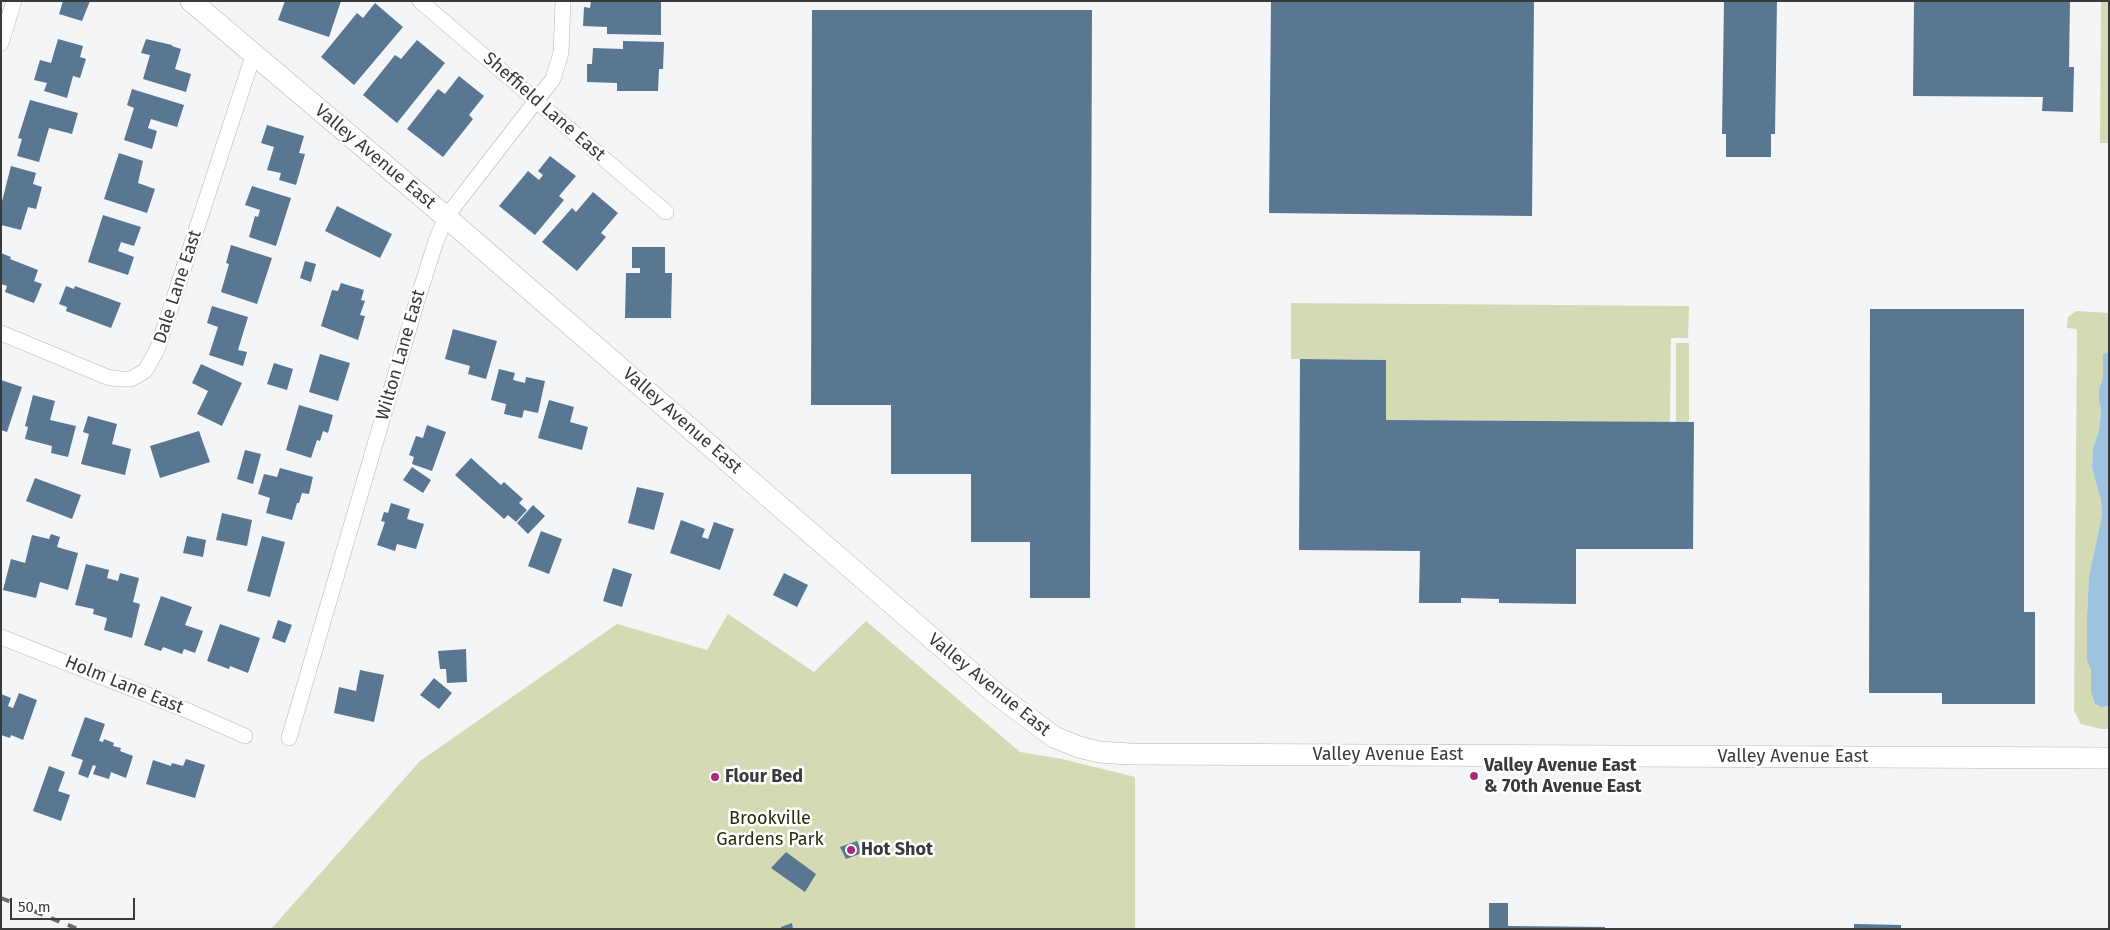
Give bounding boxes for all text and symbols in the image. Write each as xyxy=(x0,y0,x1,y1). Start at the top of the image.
street label: Sheffield Lane East xyxy=(479,48,609,166)
street label: Valley Avenue East xyxy=(310,100,440,214)
street label: Dale Lane East xyxy=(149,227,207,347)
street label: Wilton Lane East xyxy=(372,287,430,423)
street label: Valley Avenue East xyxy=(618,363,746,479)
street label: Valley Avenue East xyxy=(923,629,1055,741)
street label: Holm Lane East xyxy=(62,651,186,719)
street label: Valley Avenue East xyxy=(1312,744,1464,766)
street label: Valley Avenue East xyxy=(1717,746,1869,768)
place label: Valley Avenue East & 70th Avenue East xyxy=(1484,755,1641,798)
place label: Flour Bed xyxy=(725,766,803,788)
marker: Valley Avenue East & 70th Avenue East xyxy=(1468,770,1480,782)
marker: Flour Bed xyxy=(709,771,721,783)
park label: Brookville Gardens Park xyxy=(716,808,824,851)
place label: Hot Shot xyxy=(861,839,933,861)
marker: Hot Shot xyxy=(845,844,857,856)
scale bar xyxy=(12,888,138,920)
text: 50 m xyxy=(18,898,51,916)

